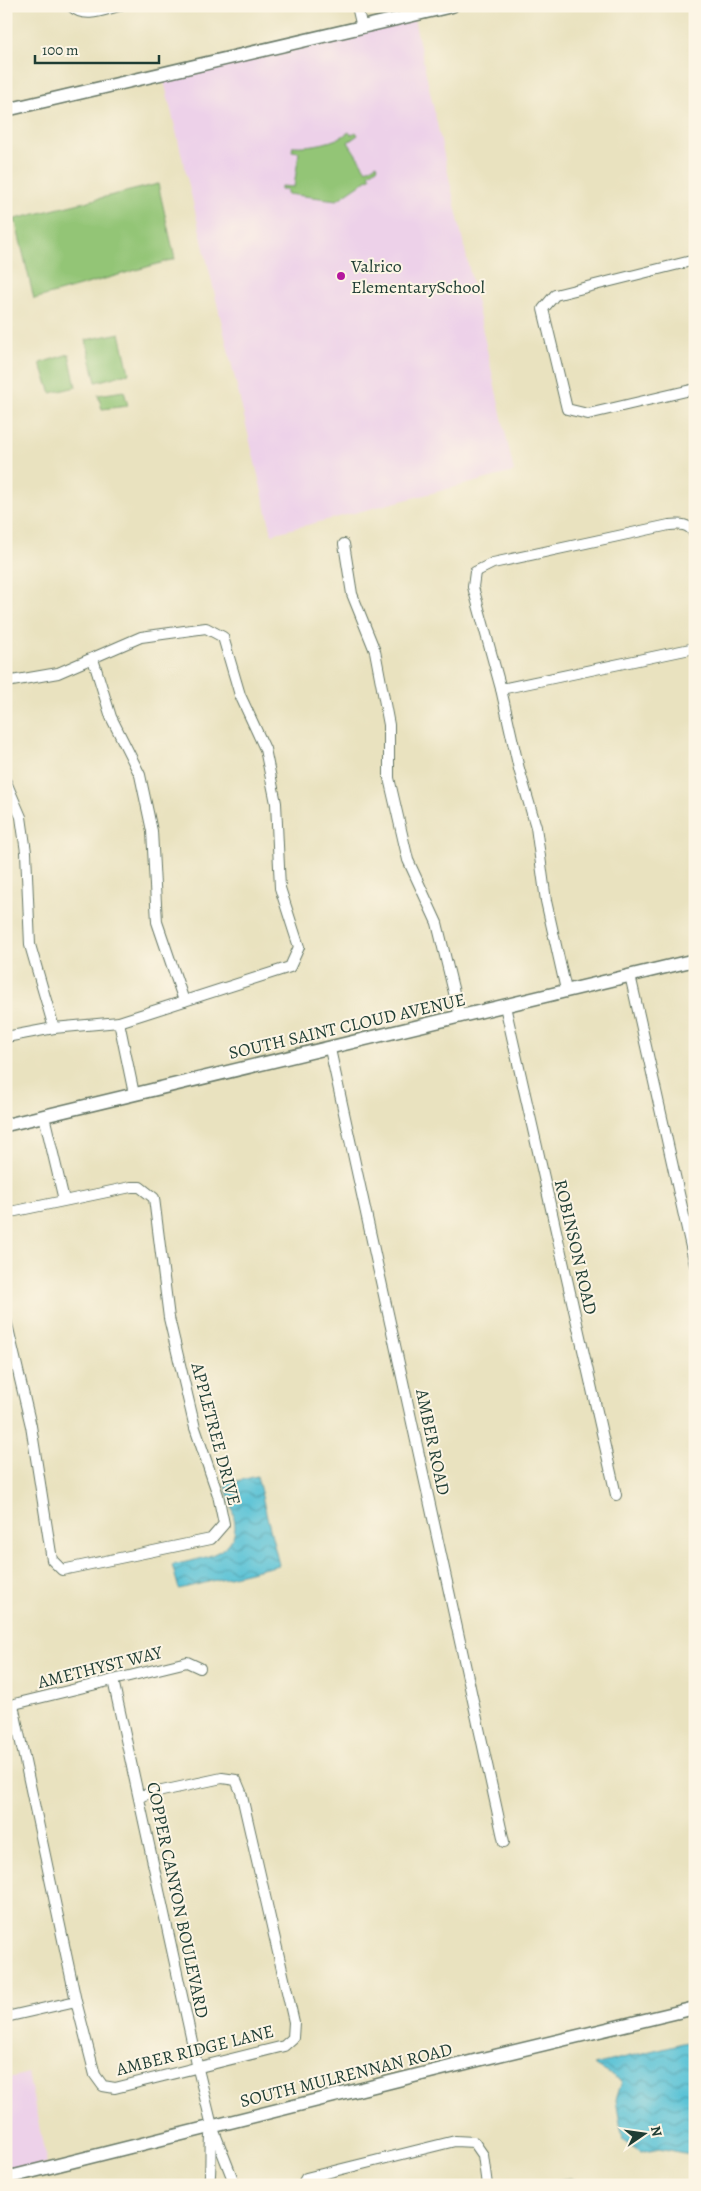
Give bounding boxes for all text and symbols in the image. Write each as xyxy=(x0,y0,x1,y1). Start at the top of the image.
scale bar xyxy=(35,32,159,64)
text: 100 m xyxy=(42,40,79,60)
place label: Valrico ElementarySchool xyxy=(350,254,486,299)
marker: Valrico ElementarySchool xyxy=(335,270,347,282)
street label: SOUTH SAINT CLOUD AVENUE xyxy=(226,987,468,1065)
street label: ROBINSON ROAD xyxy=(549,1177,603,1317)
street label: APPLETREE DRIVE xyxy=(185,1359,247,1508)
street label: AMBER ROAD xyxy=(410,1386,456,1497)
street label: AMETHYST WAY xyxy=(34,1640,166,1694)
street label: COPPER CANYON BOULEVARD xyxy=(141,1780,215,2020)
street label: AMBER RIDGE LANE xyxy=(113,2019,276,2081)
street label: SOUTH MULRENNAN ROAD xyxy=(237,2037,455,2113)
north arrow xyxy=(618,2108,668,2158)
text: N xyxy=(646,2124,667,2138)

